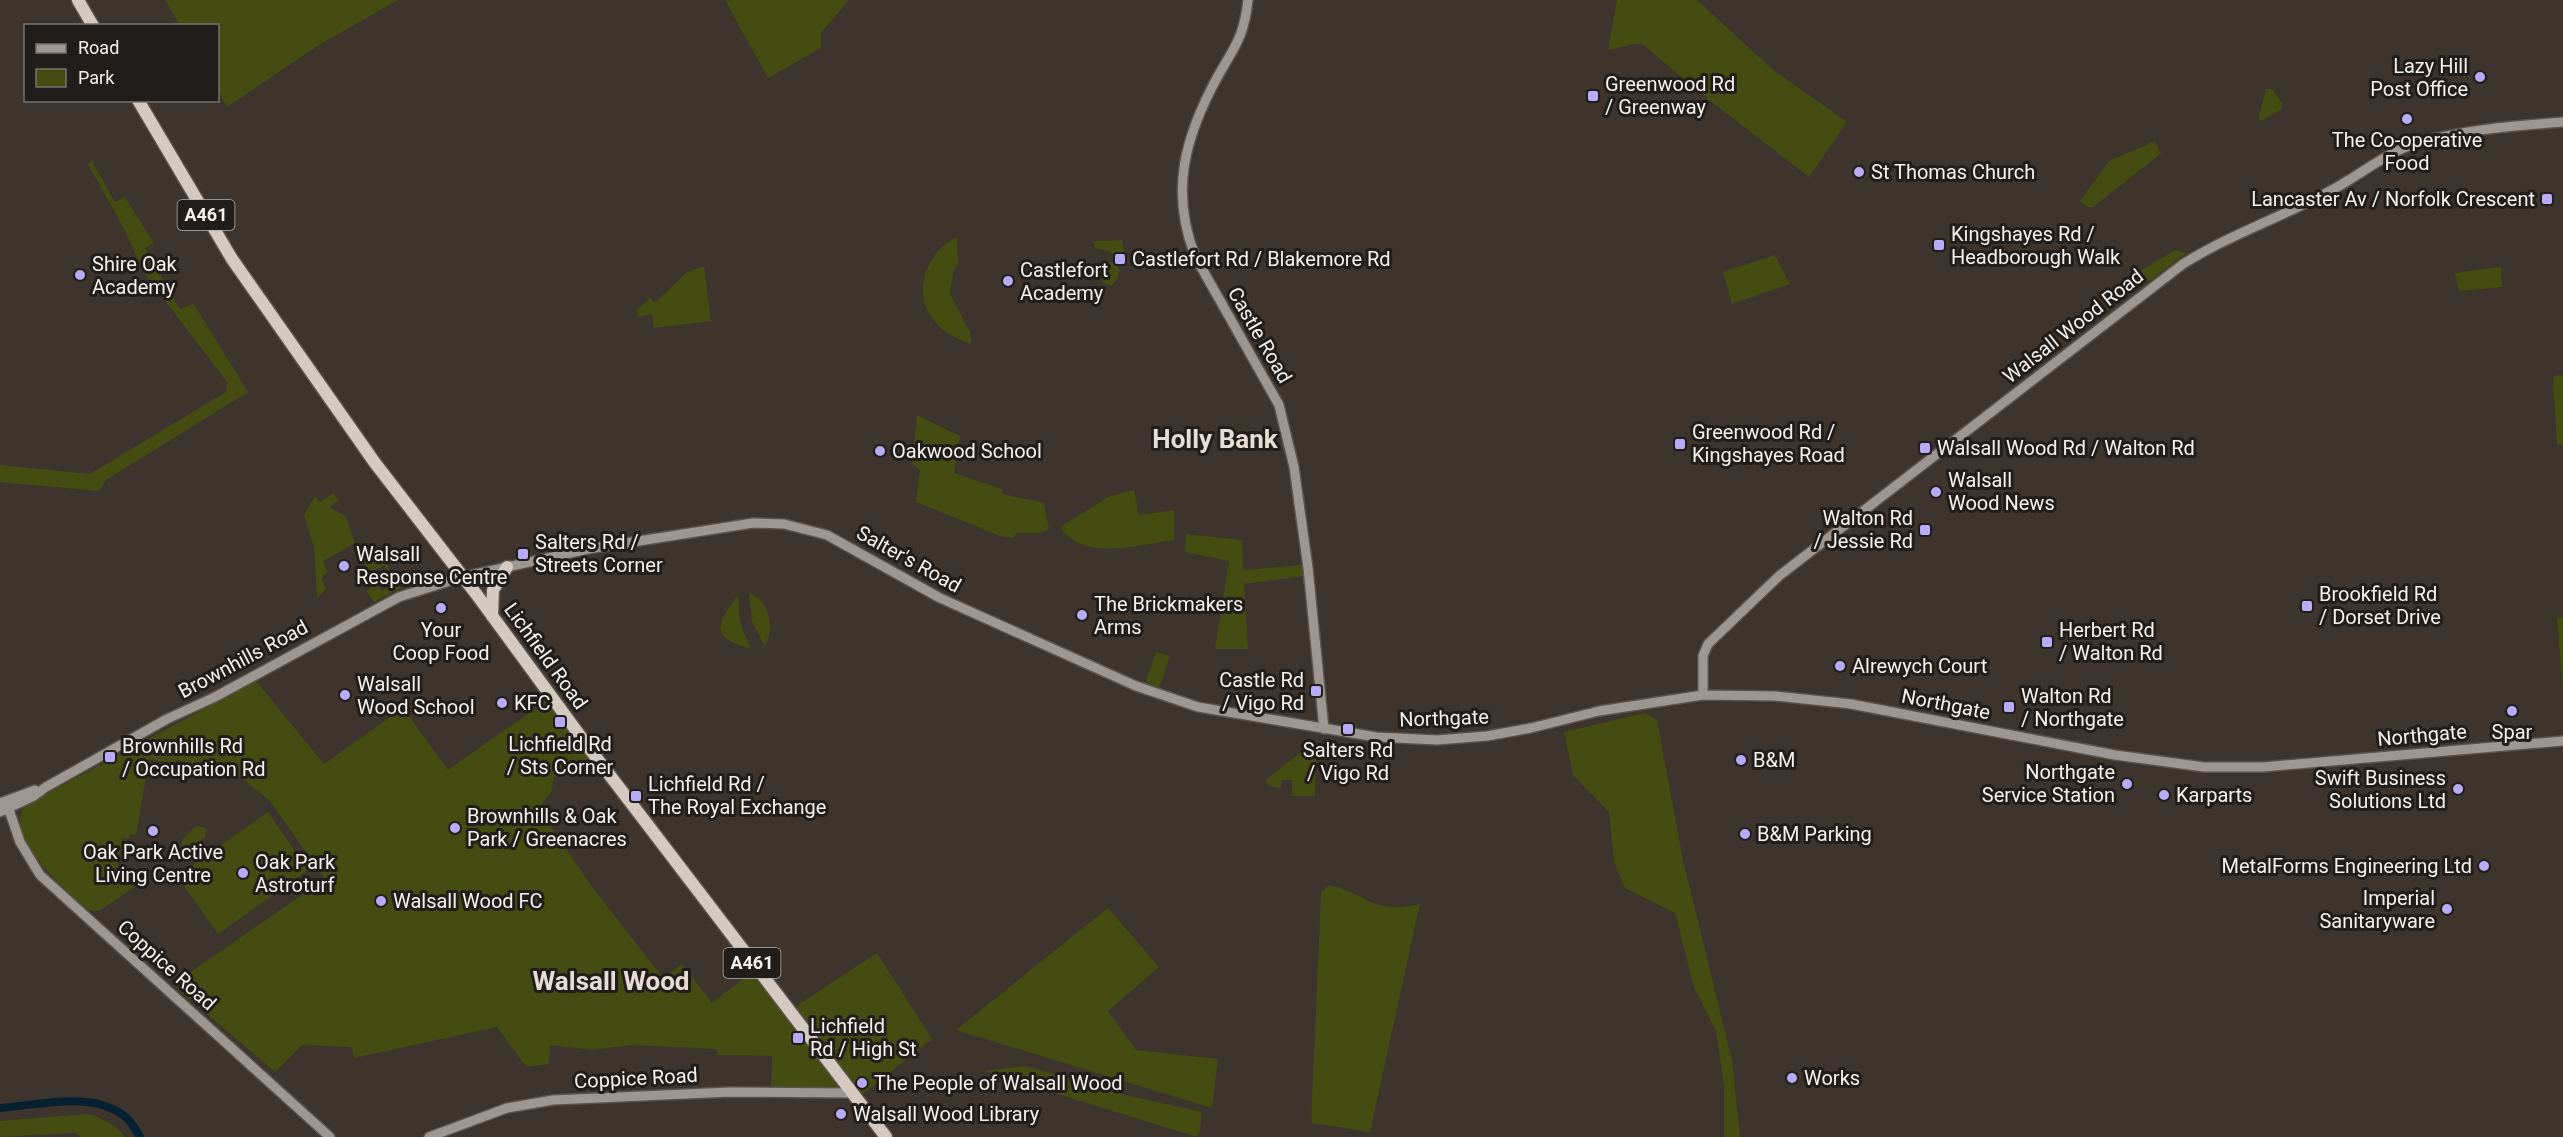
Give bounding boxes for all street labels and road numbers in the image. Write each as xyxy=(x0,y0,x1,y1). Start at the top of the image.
road number: A461 xyxy=(178,200,234,230)
street label: Walsall Wood Road xyxy=(1998,264,2148,388)
street label: Castle Road xyxy=(1223,283,1297,387)
street label: Salter's Road xyxy=(853,520,965,598)
street label: Lichfield Road xyxy=(499,598,593,714)
street label: Brownhills Road xyxy=(174,615,312,703)
street label: Northgate xyxy=(1900,684,1992,724)
street label: Northgate xyxy=(1399,704,1489,732)
street label: Northgate xyxy=(2376,719,2468,751)
street label: Coppice Road xyxy=(113,915,221,1015)
road number: A461 xyxy=(724,948,780,978)
street label: Coppice Road xyxy=(574,1063,698,1093)

